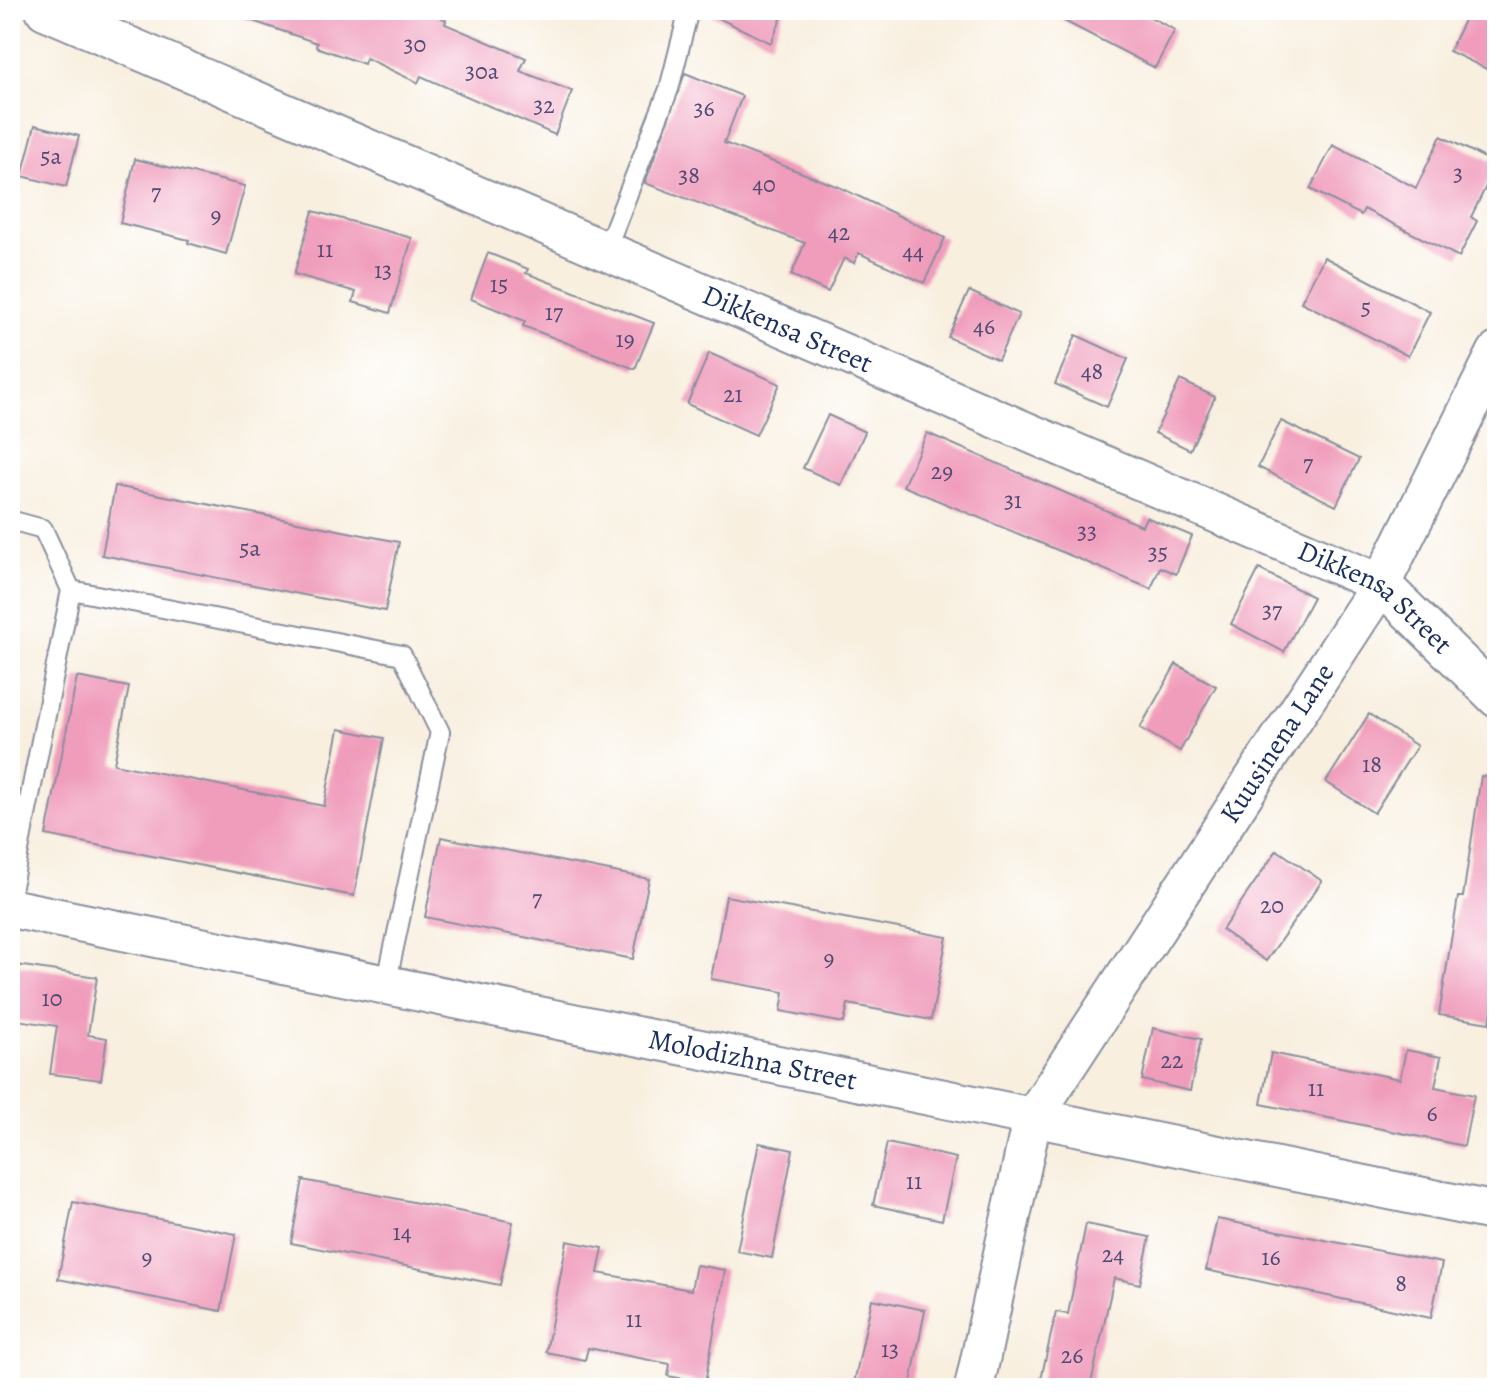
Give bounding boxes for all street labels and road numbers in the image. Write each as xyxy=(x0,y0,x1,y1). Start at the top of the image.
street label: Dikkensa Street xyxy=(696,276,878,382)
street label: Dikkensa Street xyxy=(1292,531,1460,663)
street label: Kuusinena Lane xyxy=(1211,656,1343,830)
street label: Molodizhna Street xyxy=(645,1020,860,1100)

